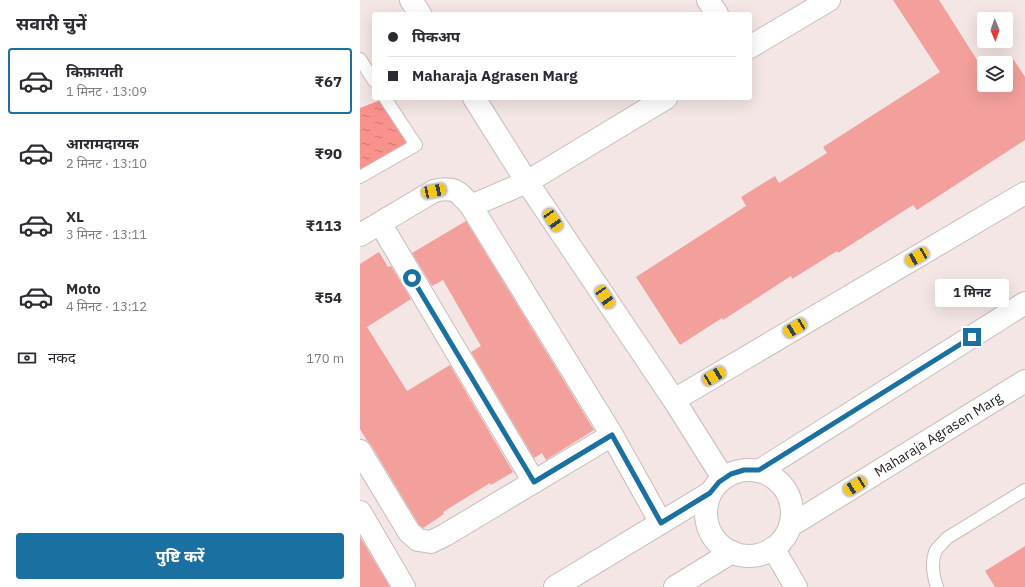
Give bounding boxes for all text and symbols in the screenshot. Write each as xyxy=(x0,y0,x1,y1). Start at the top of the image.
text: सवारी चुनें xyxy=(16,12,86,35)
north arrow xyxy=(977,12,1013,48)
map controls xyxy=(977,12,1013,92)
text: पिकअप xyxy=(412,27,460,46)
button: layers xyxy=(977,56,1013,92)
text: किफ़ायती xyxy=(66,62,123,81)
icon: car xyxy=(18,63,54,99)
text: Maharaja Agrasen Marg xyxy=(412,66,577,85)
text: ₹67 xyxy=(315,72,342,91)
text: 1 मिनट · 13:09 xyxy=(66,83,147,100)
text: आरामदायक xyxy=(66,134,139,153)
icon: car xyxy=(18,135,54,171)
text: ₹90 xyxy=(315,144,342,163)
text: 2 मिनट · 13:10 xyxy=(66,155,147,172)
car xyxy=(421,183,447,199)
icon: car xyxy=(18,207,54,243)
text: XL xyxy=(66,207,84,226)
car xyxy=(541,207,565,233)
text: ₹113 xyxy=(306,216,342,235)
text: 3 मिनट · 13:11 xyxy=(66,226,147,243)
car xyxy=(904,246,930,268)
route start xyxy=(403,269,421,287)
icon: car xyxy=(18,279,54,315)
text: Moto xyxy=(66,279,101,298)
callout: 1 मिनट xyxy=(935,279,1009,307)
car xyxy=(593,284,617,310)
text: 1 मिनट xyxy=(953,284,991,301)
text: ₹54 xyxy=(315,288,342,307)
text: 4 मिनट · 13:12 xyxy=(66,298,147,315)
car xyxy=(782,317,808,339)
route end xyxy=(963,328,981,346)
icon: cash xyxy=(16,347,38,369)
text: नकद xyxy=(48,348,76,367)
text: 170 m xyxy=(306,350,344,367)
car xyxy=(701,365,727,387)
street label: Maharaja Agrasen Marg xyxy=(871,388,1006,481)
car xyxy=(842,475,868,497)
button: पुष्टि करें xyxy=(16,533,344,579)

